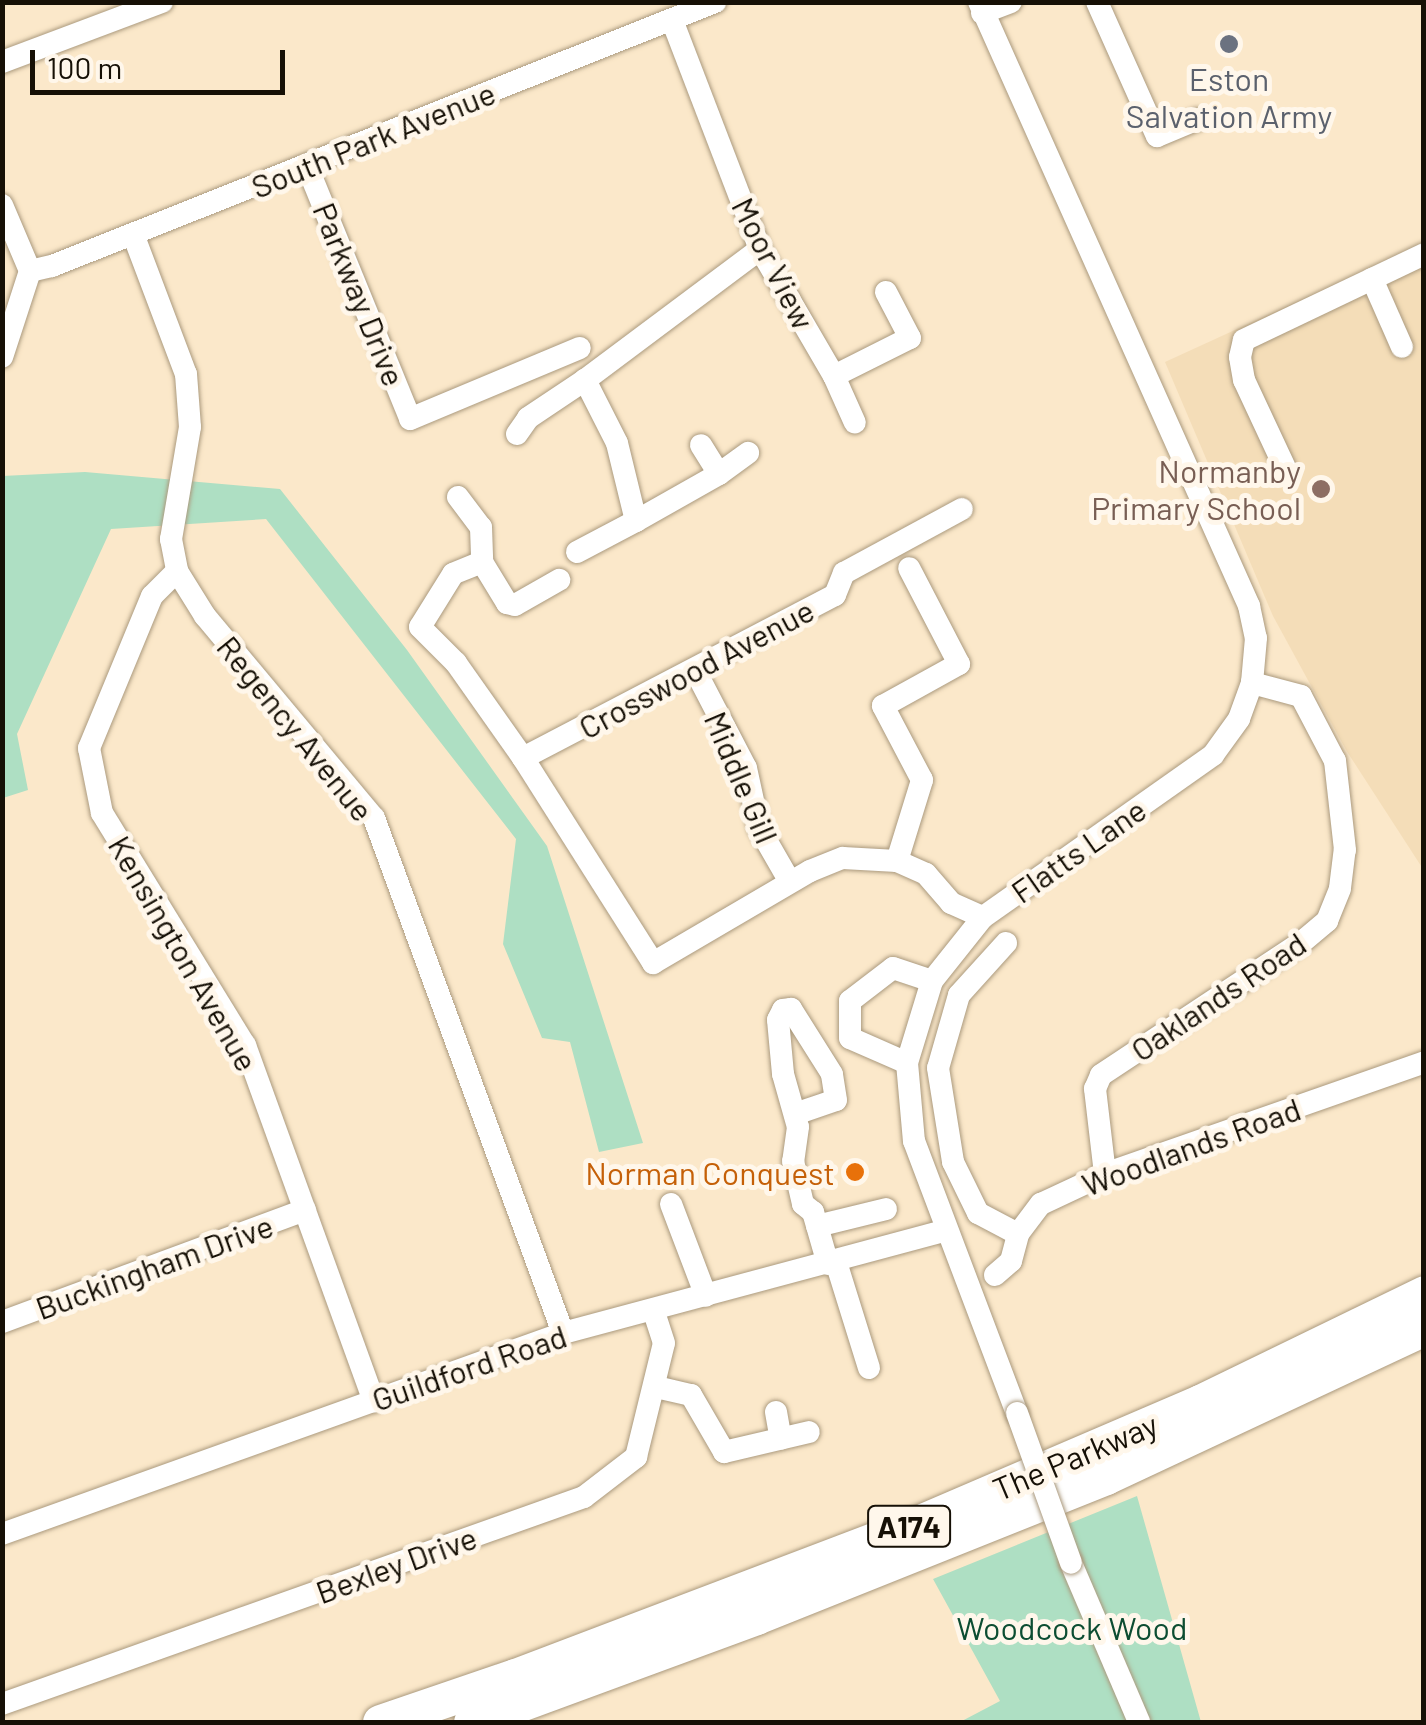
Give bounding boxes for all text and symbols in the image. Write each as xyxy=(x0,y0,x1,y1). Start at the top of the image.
scale bar xyxy=(35,30,290,92)
marker: Eston Salvation Army xyxy=(1218,33,1240,55)
text: 100 m xyxy=(47,49,122,85)
place label: Eston Salvation Army xyxy=(1126,60,1332,135)
street label: South Park Avenue xyxy=(245,73,501,205)
street label: Moor View xyxy=(725,191,823,335)
street label: Parkway Drive xyxy=(306,197,414,391)
place label: Normanby Primary School xyxy=(1091,452,1301,527)
marker: Normanby Primary School xyxy=(1310,478,1332,500)
street label: Crosswood Avenue xyxy=(572,590,820,746)
street label: Regency Avenue xyxy=(210,628,382,828)
street label: Middle Gill xyxy=(697,705,787,849)
street label: Flatts Lane xyxy=(1003,790,1153,910)
street label: Kensington Avenue xyxy=(101,829,267,1077)
street label: Oaklands Road xyxy=(1123,923,1313,1069)
street label: Woodlands Road xyxy=(1077,1089,1305,1203)
place label: Norman Conquest xyxy=(585,1153,835,1191)
marker: Norman Conquest xyxy=(844,1161,866,1183)
street label: Buckingham Drive xyxy=(30,1205,278,1327)
street label: Guildford Road xyxy=(367,1316,571,1418)
street label: The Parkway xyxy=(987,1404,1163,1508)
road number: A174 xyxy=(866,1501,952,1551)
street label: Bexley Drive xyxy=(310,1517,482,1611)
park label: Woodcock Wood xyxy=(957,1608,1187,1646)

